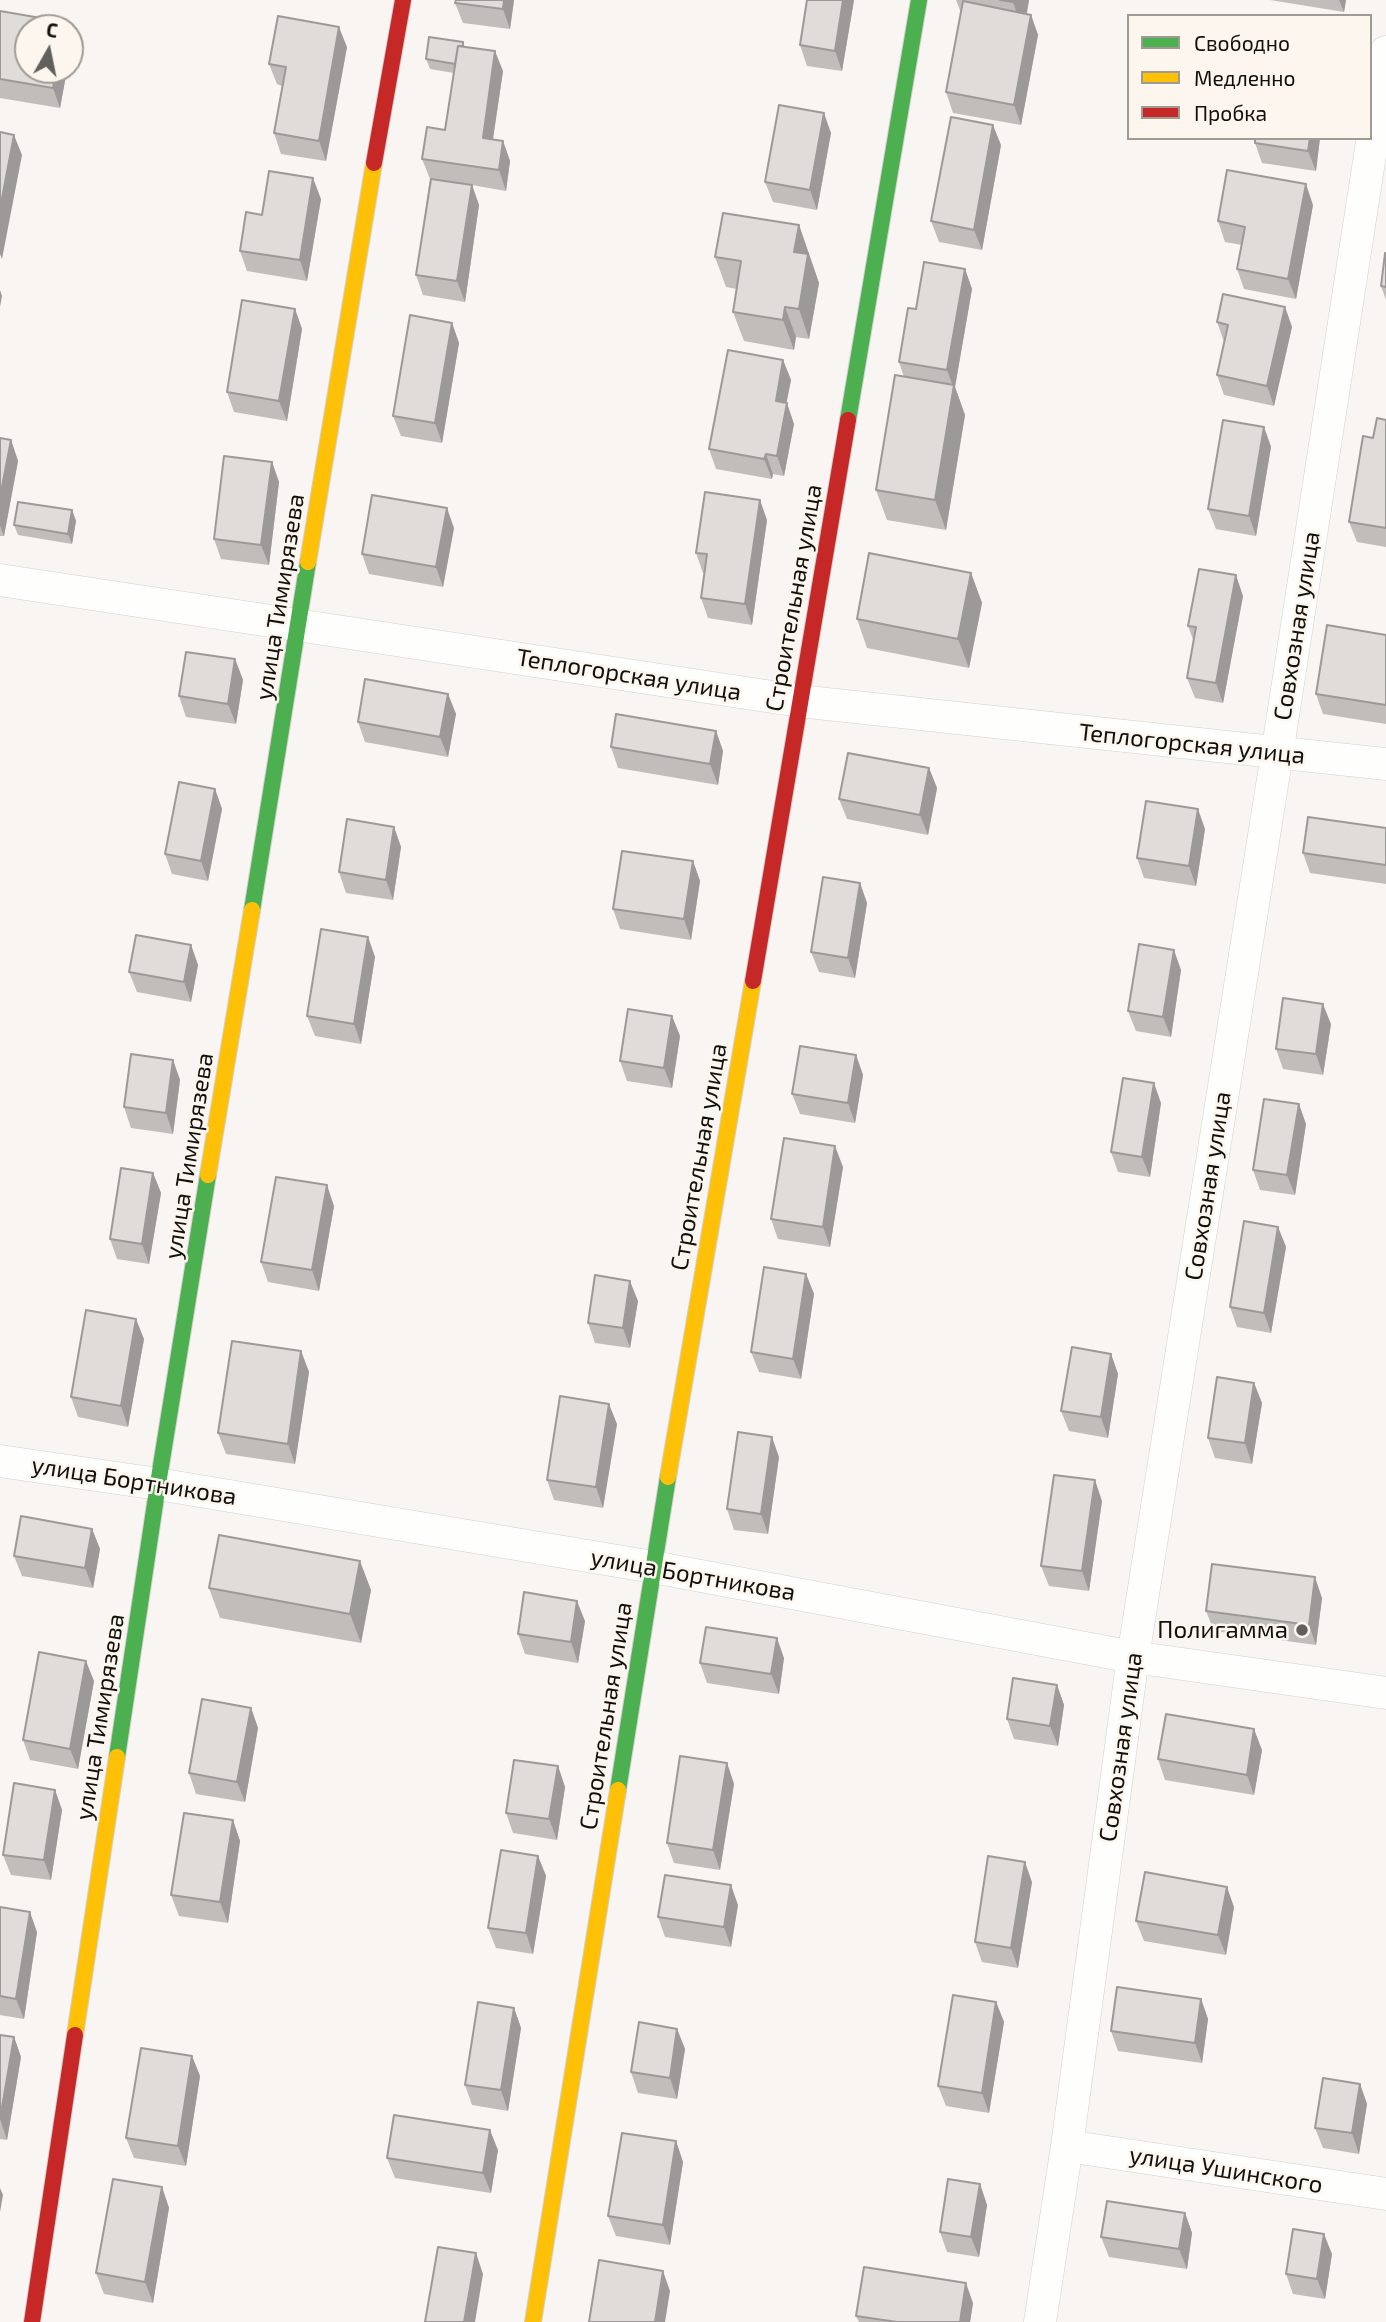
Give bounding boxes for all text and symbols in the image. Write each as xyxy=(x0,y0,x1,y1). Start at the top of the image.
north arrow xyxy=(14,14,84,84)
legend xyxy=(1127,14,1372,140)
text: С xyxy=(45,18,59,42)
text: Свободно xyxy=(1194,30,1290,55)
text: Медленно xyxy=(1194,65,1296,90)
text: Пробка xyxy=(1194,100,1267,125)
street label: Строительная улица xyxy=(760,482,828,714)
street label: улица Тимирязева xyxy=(249,492,311,702)
street label: Совхозная улица xyxy=(1268,529,1326,723)
street label: Теплогорская улица xyxy=(515,643,743,707)
street label: Теплогорская улица xyxy=(1078,718,1306,770)
street label: Строительная улица xyxy=(665,1041,733,1273)
street label: улица Тимирязева xyxy=(158,1051,220,1261)
street label: Совхозная улица xyxy=(1179,1089,1237,1283)
street label: улица Бортникова xyxy=(29,1451,239,1511)
street label: улица Бортникова xyxy=(588,1543,798,1607)
street label: Строительная улица xyxy=(574,1600,638,1832)
street label: улица Тимирязева xyxy=(69,1612,131,1822)
place label: Полигамма xyxy=(1157,1616,1288,1644)
marker: Полигамма xyxy=(1294,1622,1310,1638)
street label: Совхозная улица xyxy=(1093,1650,1149,1844)
street label: улица Ушинского xyxy=(1127,2140,1325,2200)

